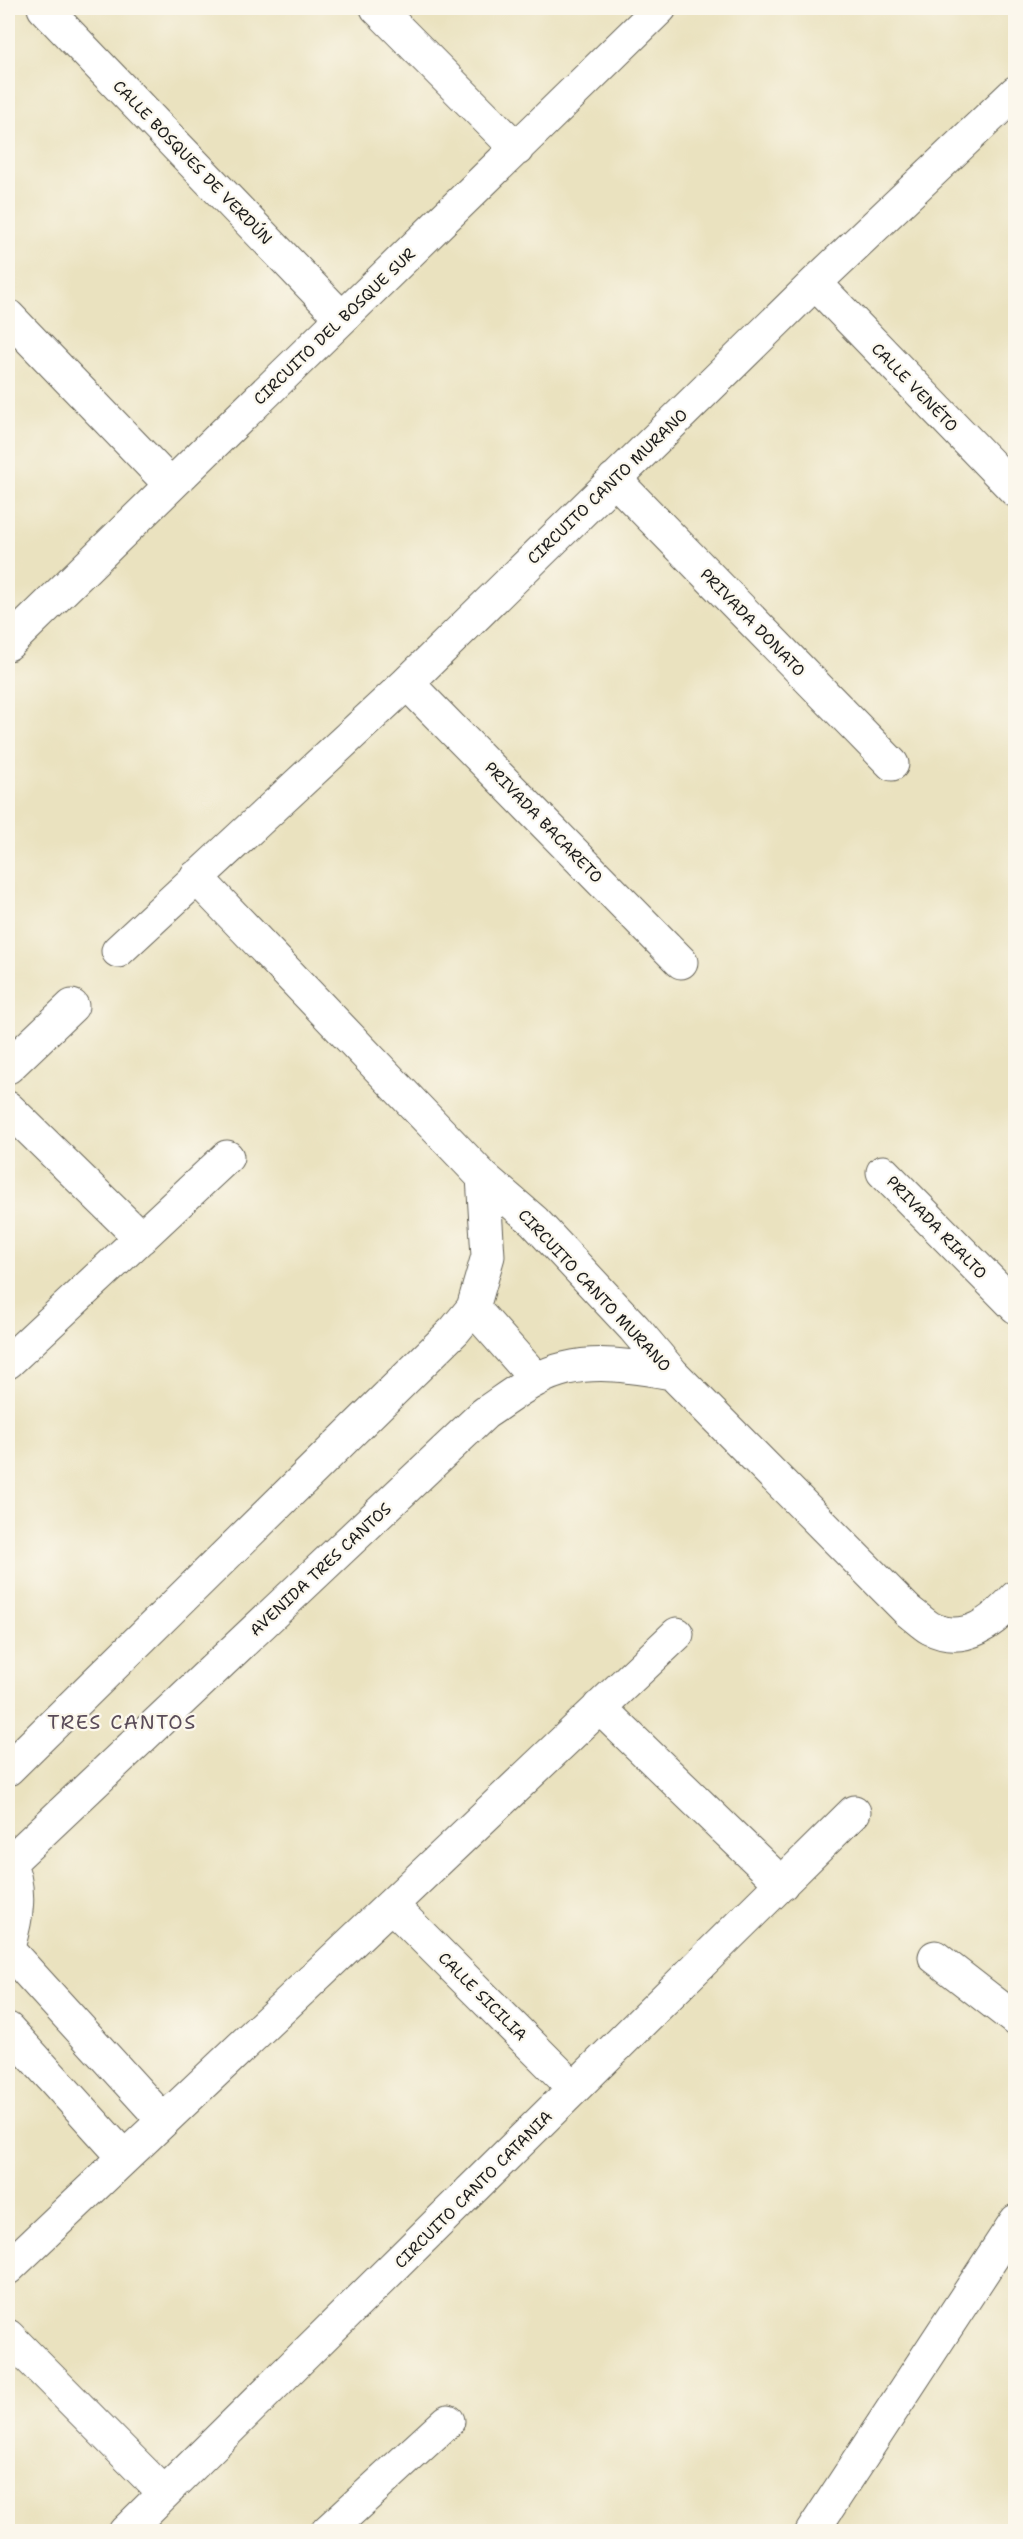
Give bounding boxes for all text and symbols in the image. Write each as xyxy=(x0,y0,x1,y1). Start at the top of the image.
street label: CALLE BOSQUES DE VERDÚN xyxy=(108,76,277,249)
street label: CIRCUITO DEL BOSQUE SUR xyxy=(249,243,420,409)
street label: CALLE VENÉTO xyxy=(867,338,962,436)
street label: CIRCUITO CANTO MURANO xyxy=(523,404,692,569)
street label: PRIVADA DONATO xyxy=(696,564,810,681)
street label: PRIVADA BACARETO xyxy=(480,757,607,888)
street label: PRIVADA RIALTO xyxy=(882,1171,992,1284)
street label: CIRCUITO CANTO MURANO xyxy=(514,1205,676,1376)
street label: AVENIDA TRES CANTOS xyxy=(245,1498,396,1641)
district label: TRES CANTOS xyxy=(47,1709,197,1735)
street label: CALLE SICILIA xyxy=(434,1948,531,2045)
street label: CIRCUITO CANTO CATANIA xyxy=(390,2106,557,2273)

